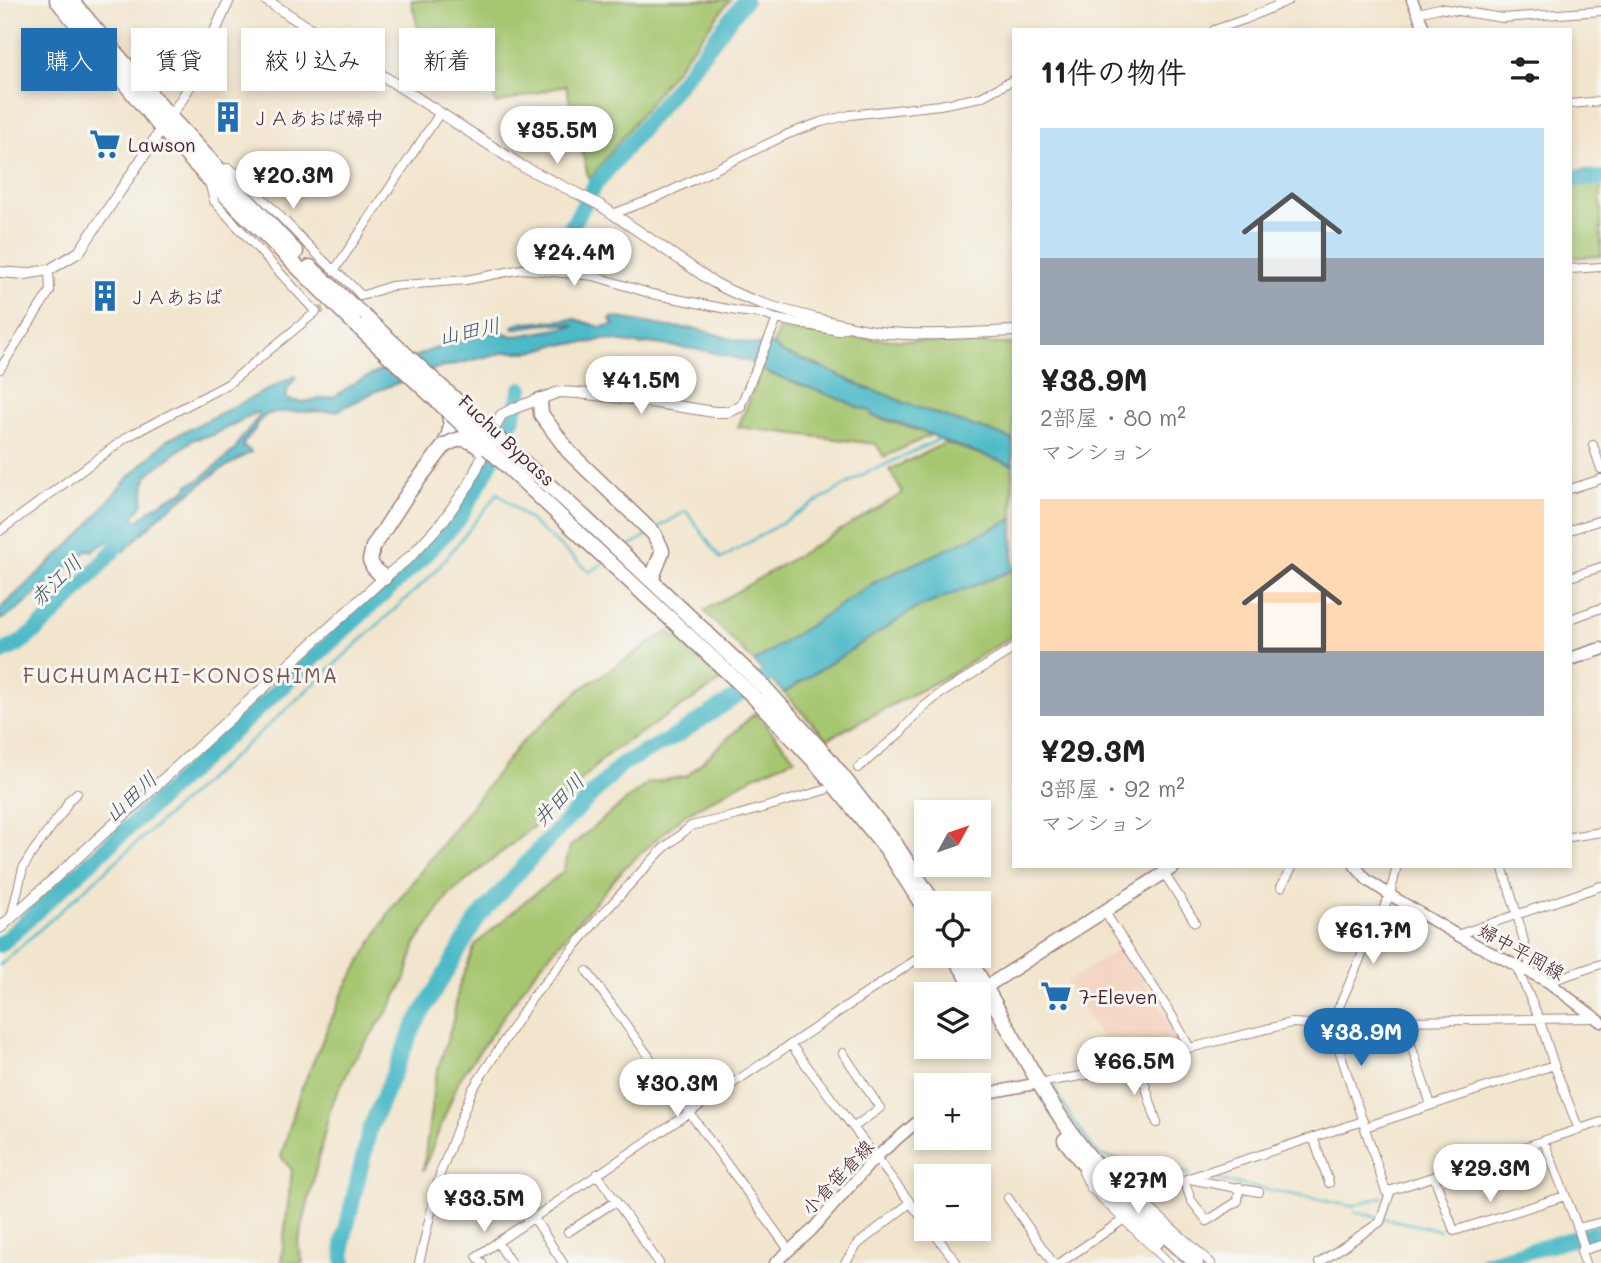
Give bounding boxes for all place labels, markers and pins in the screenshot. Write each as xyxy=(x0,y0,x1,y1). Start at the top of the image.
building icon: ＪＡあおば婦中 xyxy=(211,100,245,134)
place label: ＪＡあおば婦中 xyxy=(251,105,384,130)
pin: ¥35.5M xyxy=(500,106,614,166)
supermarket icon: Lawson xyxy=(88,127,122,161)
place label: Lawson xyxy=(128,132,196,157)
pin: ¥20.3M xyxy=(236,152,350,211)
pin: ¥24.4M xyxy=(517,229,631,288)
building icon: ＪＡあおば xyxy=(88,279,122,313)
place label: ＪＡあおば xyxy=(128,284,223,309)
pin: ¥41.5M xyxy=(584,356,698,416)
pin: ¥61.7M xyxy=(1316,906,1430,966)
supermarket icon: 7-Eleven xyxy=(1039,979,1073,1013)
place label: 7-Eleven xyxy=(1079,984,1157,1009)
pin: ¥38.9M xyxy=(1304,1009,1418,1068)
pin: ¥66.5M xyxy=(1077,1038,1191,1097)
pin: ¥30.3M xyxy=(620,1060,734,1119)
pin: ¥29.3M xyxy=(1433,1144,1547,1204)
pin: ¥27M xyxy=(1097,1156,1179,1216)
pin: ¥33.5M xyxy=(427,1174,541,1234)

